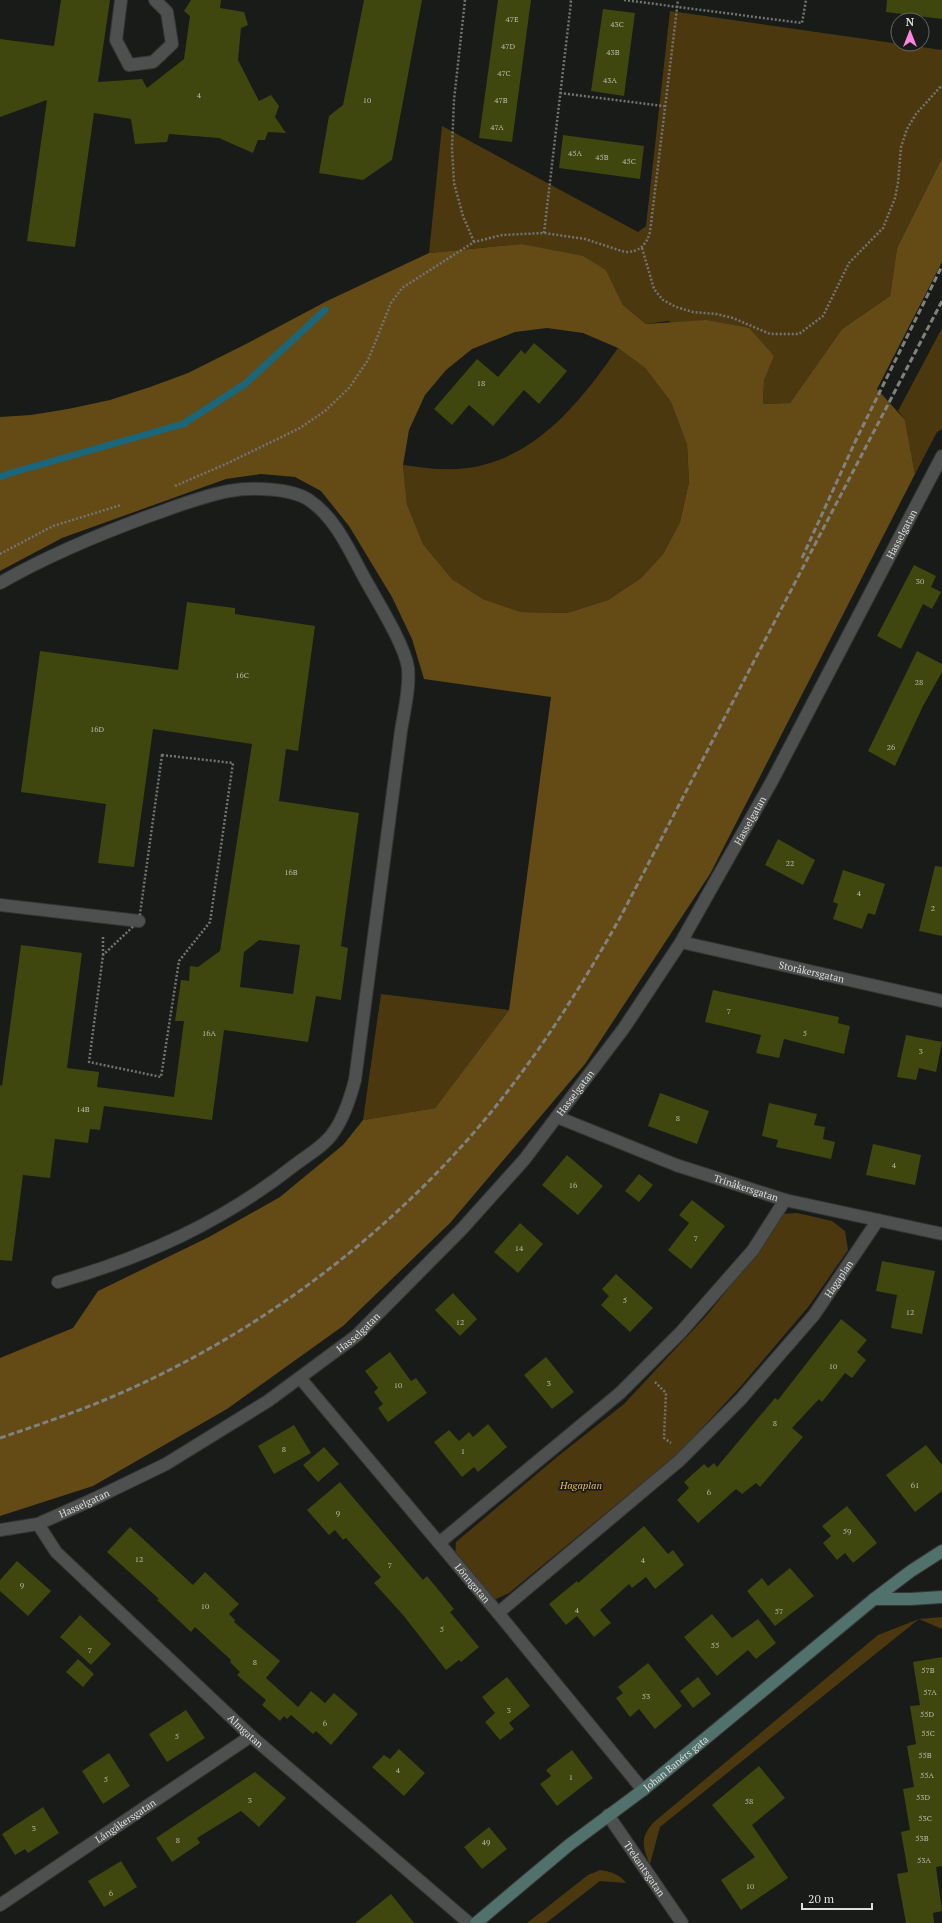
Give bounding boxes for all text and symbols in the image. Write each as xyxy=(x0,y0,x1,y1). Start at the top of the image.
north arrow xyxy=(890,12,930,52)
house number: 47E xyxy=(505,14,519,24)
text: N xyxy=(906,15,915,29)
house number: 43C xyxy=(610,19,624,29)
house number: 47D xyxy=(501,41,515,51)
house number: 43B xyxy=(606,47,620,57)
house number: 47C xyxy=(497,68,511,78)
house number: 43A xyxy=(603,75,618,85)
house number: 4 xyxy=(197,90,202,100)
house number: 10 xyxy=(363,95,371,105)
house number: 47B xyxy=(494,95,508,105)
house number: 47A xyxy=(490,122,504,132)
house number: 45A xyxy=(568,148,583,158)
house number: 45B xyxy=(595,152,609,162)
house number: 45C xyxy=(622,156,636,166)
house number: 18 xyxy=(477,378,485,388)
street label: Hasselgatan xyxy=(883,507,920,561)
house number: 30 xyxy=(916,576,924,586)
house number: 16C xyxy=(235,670,249,680)
house number: 28 xyxy=(915,677,923,687)
house number: 16D xyxy=(90,724,104,734)
house number: 26 xyxy=(887,742,896,752)
street label: Hasselgatan xyxy=(731,794,769,847)
house number: 22 xyxy=(786,858,794,868)
house number: 16B xyxy=(284,867,298,877)
house number: 4 xyxy=(857,888,862,898)
house number: 2 xyxy=(931,903,935,913)
street label: Storåkersgatan xyxy=(778,958,846,985)
house number: 7 xyxy=(727,1006,731,1016)
house number: 16A xyxy=(202,1028,217,1038)
house number: 5 xyxy=(803,1028,807,1038)
house number: 3 xyxy=(919,1046,923,1056)
street label: Hasselgatan xyxy=(553,1067,597,1118)
house number: 14B xyxy=(76,1104,90,1114)
house number: 8 xyxy=(676,1113,680,1123)
house number: 4 xyxy=(892,1160,897,1170)
street label: Trinåkersgatan xyxy=(712,1171,780,1204)
house number: 16 xyxy=(569,1180,578,1190)
house number: 7 xyxy=(694,1233,698,1243)
house number: 14 xyxy=(515,1243,524,1253)
street label: Hagaplan xyxy=(821,1258,856,1300)
house number: 5 xyxy=(623,1295,627,1305)
house number: 12 xyxy=(906,1307,914,1317)
street label: Hasselgatan xyxy=(333,1309,382,1355)
house number: 12 xyxy=(456,1317,464,1327)
house number: 10 xyxy=(829,1361,837,1371)
house number: 3 xyxy=(547,1378,551,1388)
house number: 10 xyxy=(394,1380,402,1390)
house number: 8 xyxy=(773,1418,777,1428)
house number: 8 xyxy=(282,1444,286,1454)
house number: 1 xyxy=(461,1446,465,1456)
park label: Hagaplan xyxy=(559,1479,602,1492)
house number: 61 xyxy=(911,1480,919,1490)
street label: Hasselgatan xyxy=(57,1486,112,1520)
house number: 6 xyxy=(707,1487,712,1497)
house number: 9 xyxy=(336,1508,340,1518)
house number: 59 xyxy=(843,1526,851,1536)
house number: 12 xyxy=(135,1554,143,1564)
house number: 4 xyxy=(641,1555,646,1565)
house number: 7 xyxy=(388,1560,392,1570)
street label: Lönngatan xyxy=(452,1560,493,1606)
house number: 9 xyxy=(20,1580,24,1590)
house number: 10 xyxy=(201,1601,209,1611)
house number: 4 xyxy=(575,1605,580,1615)
house number: 57 xyxy=(775,1606,783,1616)
house number: 5 xyxy=(440,1624,444,1634)
house number: 55 xyxy=(711,1640,719,1650)
house number: 7 xyxy=(88,1645,92,1655)
house number: 8 xyxy=(253,1657,257,1667)
house number: 57B xyxy=(921,1665,935,1675)
house number: 57A xyxy=(923,1687,937,1697)
house number: 53 xyxy=(642,1691,650,1701)
house number: 3 xyxy=(507,1705,511,1715)
house number: 55D xyxy=(920,1709,934,1719)
street label: Almgatan xyxy=(225,1711,266,1750)
house number: 6 xyxy=(323,1718,328,1728)
house number: 55C xyxy=(921,1728,935,1738)
house number: 5 xyxy=(175,1731,179,1741)
street label: Johan Banérs gata xyxy=(641,1732,711,1794)
house number: 55B xyxy=(918,1750,932,1760)
house number: 4 xyxy=(396,1765,401,1775)
house number: 55A xyxy=(920,1770,935,1780)
house number: 1 xyxy=(569,1772,573,1782)
house number: 5 xyxy=(104,1774,108,1784)
house number: 53D xyxy=(916,1792,930,1802)
house number: 3 xyxy=(248,1795,252,1805)
street label: Långåkersgatan xyxy=(93,1796,158,1846)
house number: 58 xyxy=(745,1796,753,1806)
house number: 53C xyxy=(918,1813,932,1823)
house number: 3 xyxy=(32,1823,36,1833)
house number: 53B xyxy=(915,1833,929,1843)
house number: 8 xyxy=(176,1835,180,1845)
house number: 49 xyxy=(482,1837,490,1847)
street label: Trekantsgatan xyxy=(621,1839,668,1899)
house number: 53A xyxy=(917,1855,932,1865)
house number: 10 xyxy=(746,1881,754,1891)
scale bar xyxy=(802,1885,872,1911)
house number: 6 xyxy=(109,1888,114,1898)
text: 20 m xyxy=(808,1891,835,1906)

